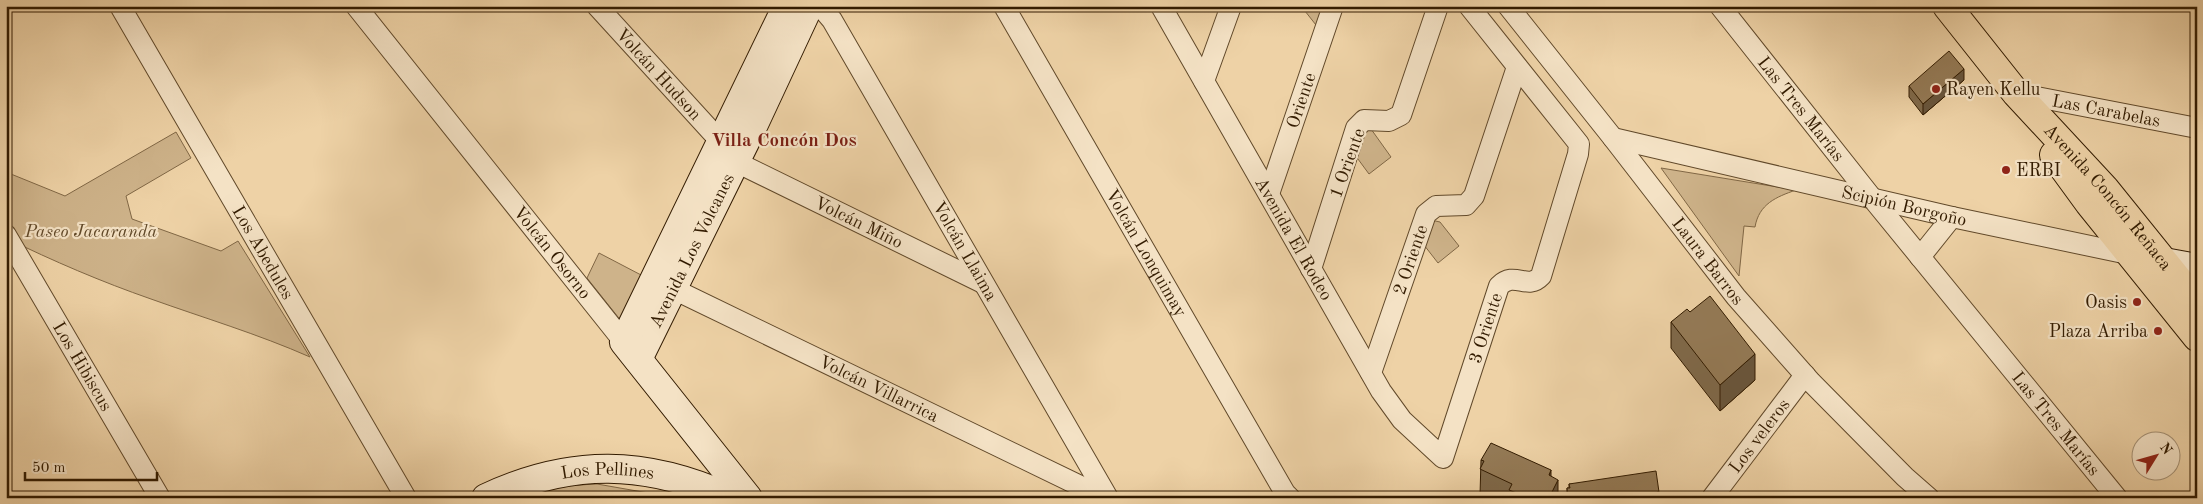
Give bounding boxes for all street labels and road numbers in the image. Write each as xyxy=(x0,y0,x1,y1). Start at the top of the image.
street label: Volcán Hudson xyxy=(612,25,705,124)
street label: Las Tres Marías xyxy=(1754,53,1847,165)
street label: Oriente xyxy=(1284,70,1320,131)
street label: Las Carabelas xyxy=(2050,92,2162,131)
street label: Avenida Concón Reñaca xyxy=(2040,121,2175,274)
street label: 1 Oriente xyxy=(1327,126,1369,201)
street label: Avenida Los Volcanes xyxy=(647,171,738,331)
street label: Avenida El Rodeo xyxy=(1251,175,1335,304)
street label: Scipión Borgoño xyxy=(1840,184,1968,230)
street label: Volcán Lonquimay xyxy=(1102,186,1190,321)
street label: Volcán Miño xyxy=(811,194,906,252)
street label: Volcán Llaima xyxy=(929,199,1000,304)
street label: Los Abedules xyxy=(228,203,297,303)
street label: Volcán Osorno xyxy=(509,203,594,303)
street label: Laura Barros xyxy=(1668,215,1747,309)
street label: 2 Oriente xyxy=(1391,222,1432,297)
street label: 3 Oriente xyxy=(1466,291,1506,366)
street label: Los Hibiscus xyxy=(49,319,115,415)
street label: Volcán Villarrica xyxy=(816,353,941,426)
street label: Las Tres Marías xyxy=(2008,369,2103,480)
street label: Los veleros xyxy=(1726,396,1794,477)
street label: Los Pellines xyxy=(560,461,656,483)

